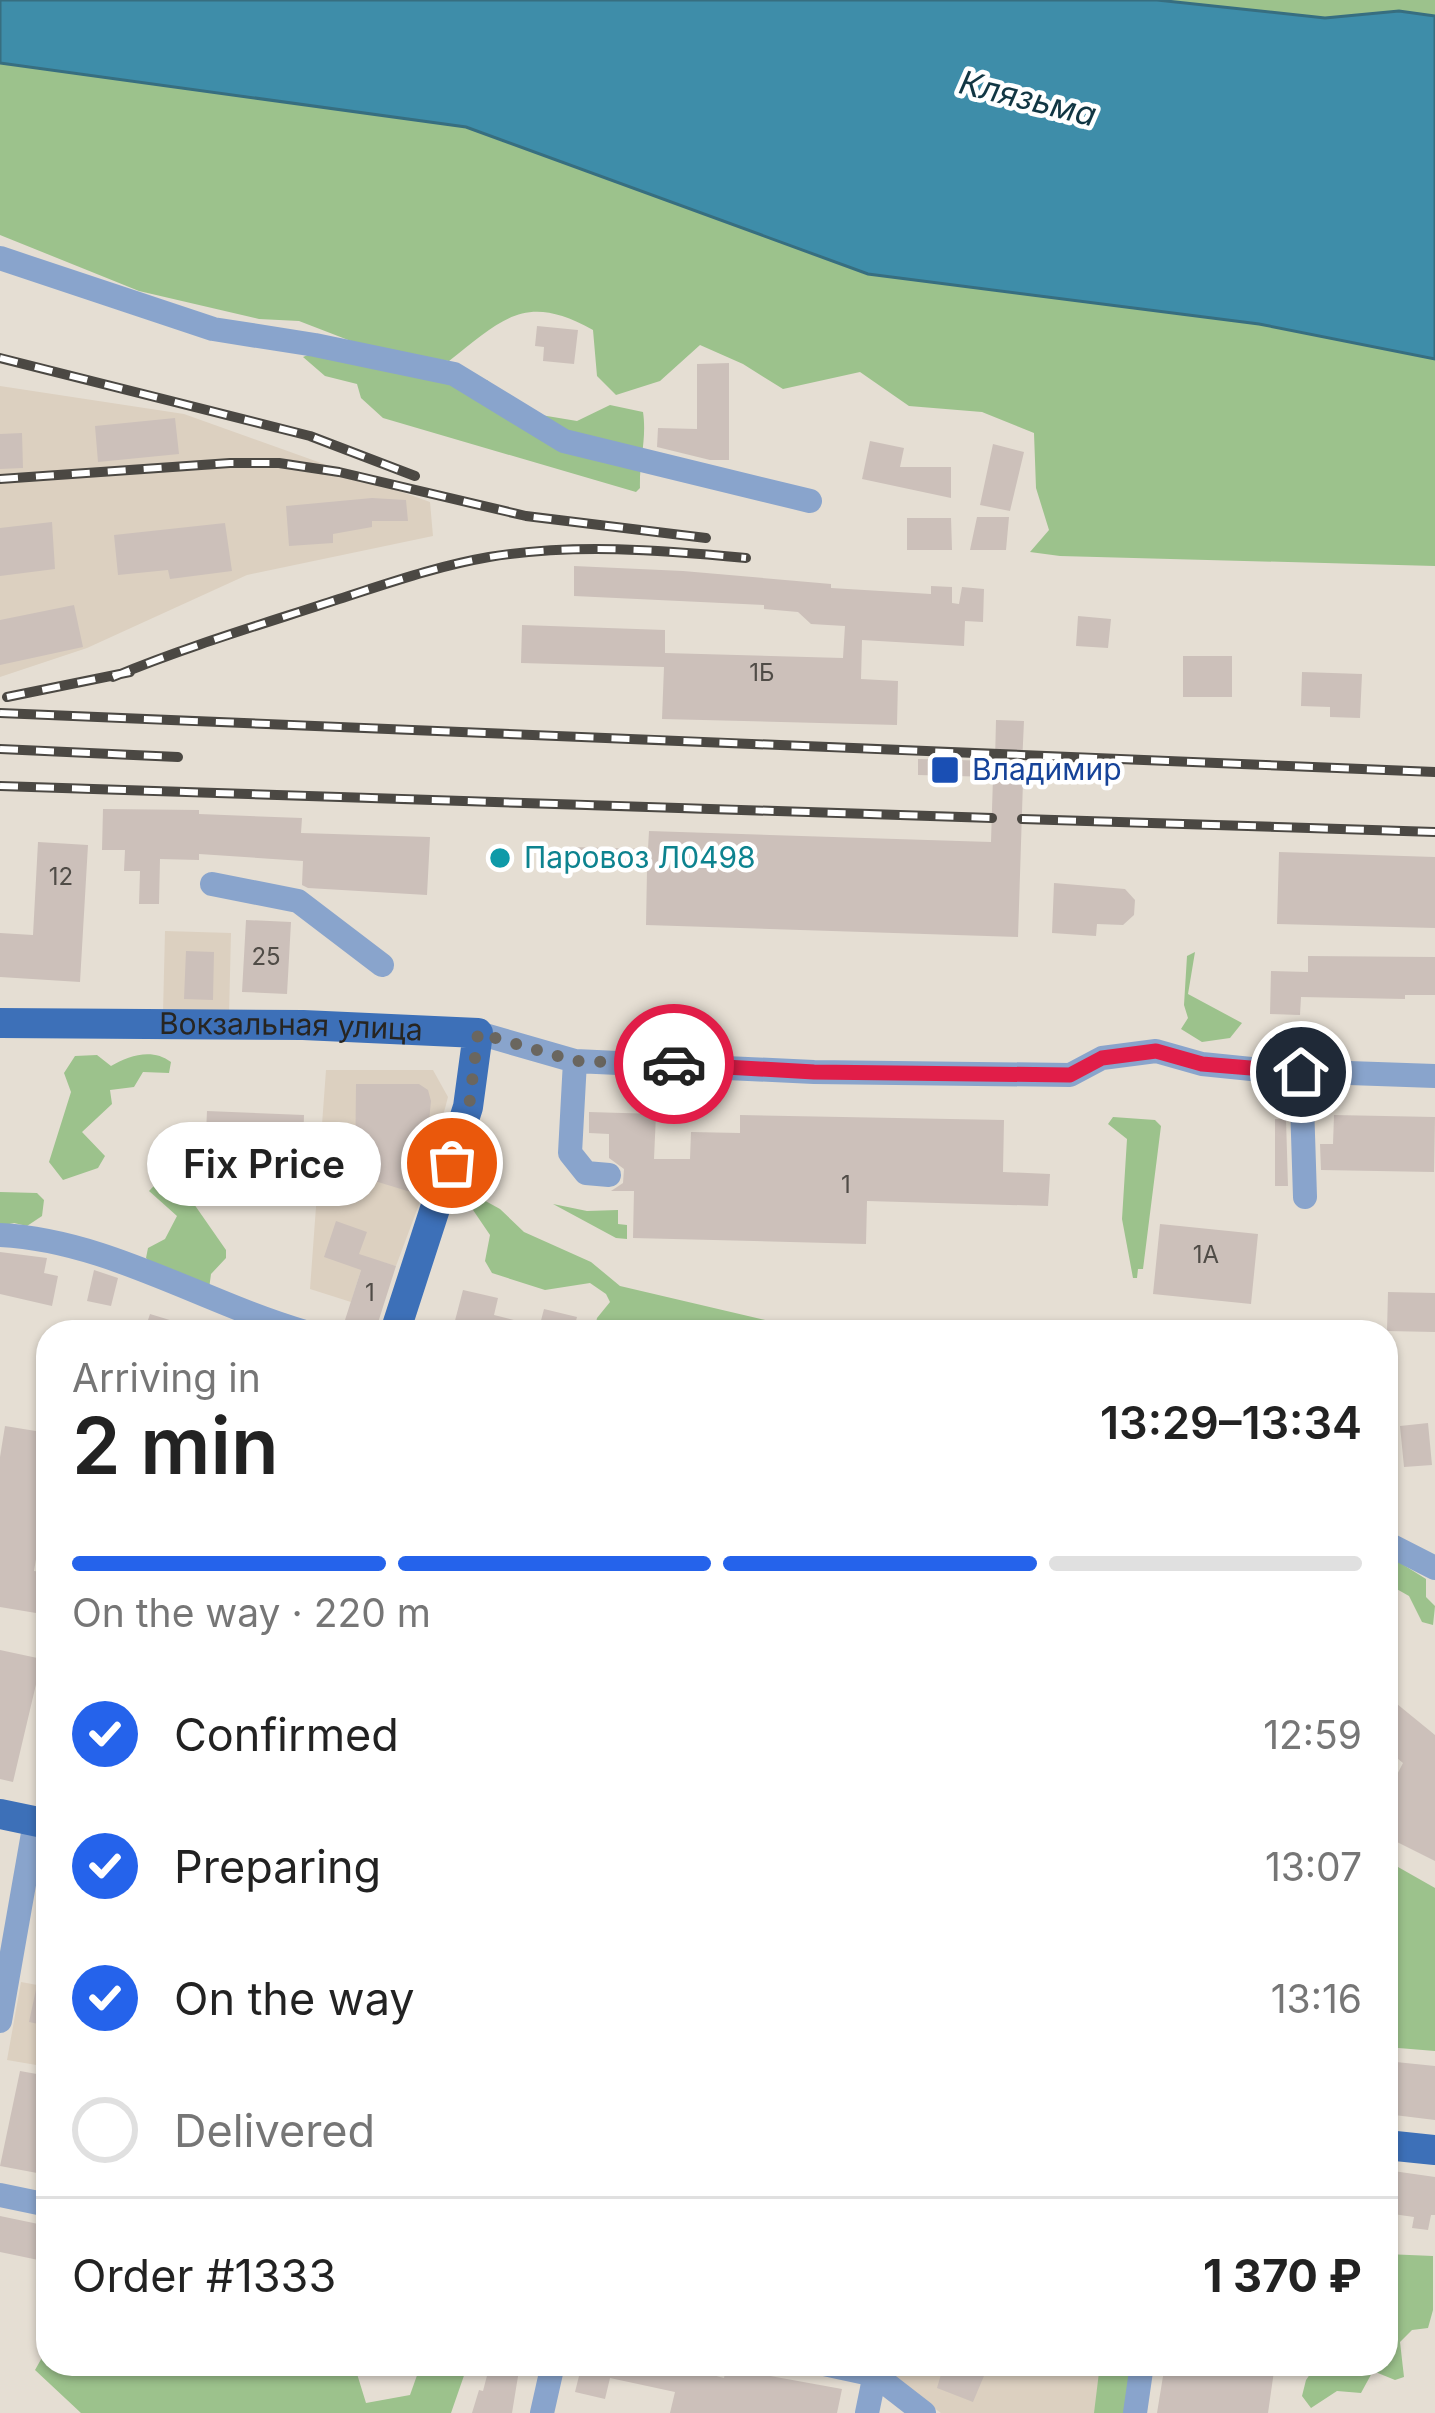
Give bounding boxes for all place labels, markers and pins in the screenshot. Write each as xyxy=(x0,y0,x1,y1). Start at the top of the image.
place label: Владимир xyxy=(972,751,1122,787)
marker: Владимир xyxy=(929,754,961,786)
place label: Паровоз Л0498 xyxy=(524,839,756,875)
marker: Паровоз Л0498 xyxy=(487,845,513,871)
pin xyxy=(1250,1021,1352,1123)
pin xyxy=(401,1112,503,1214)
callout: Fix Price xyxy=(146,1121,380,1205)

